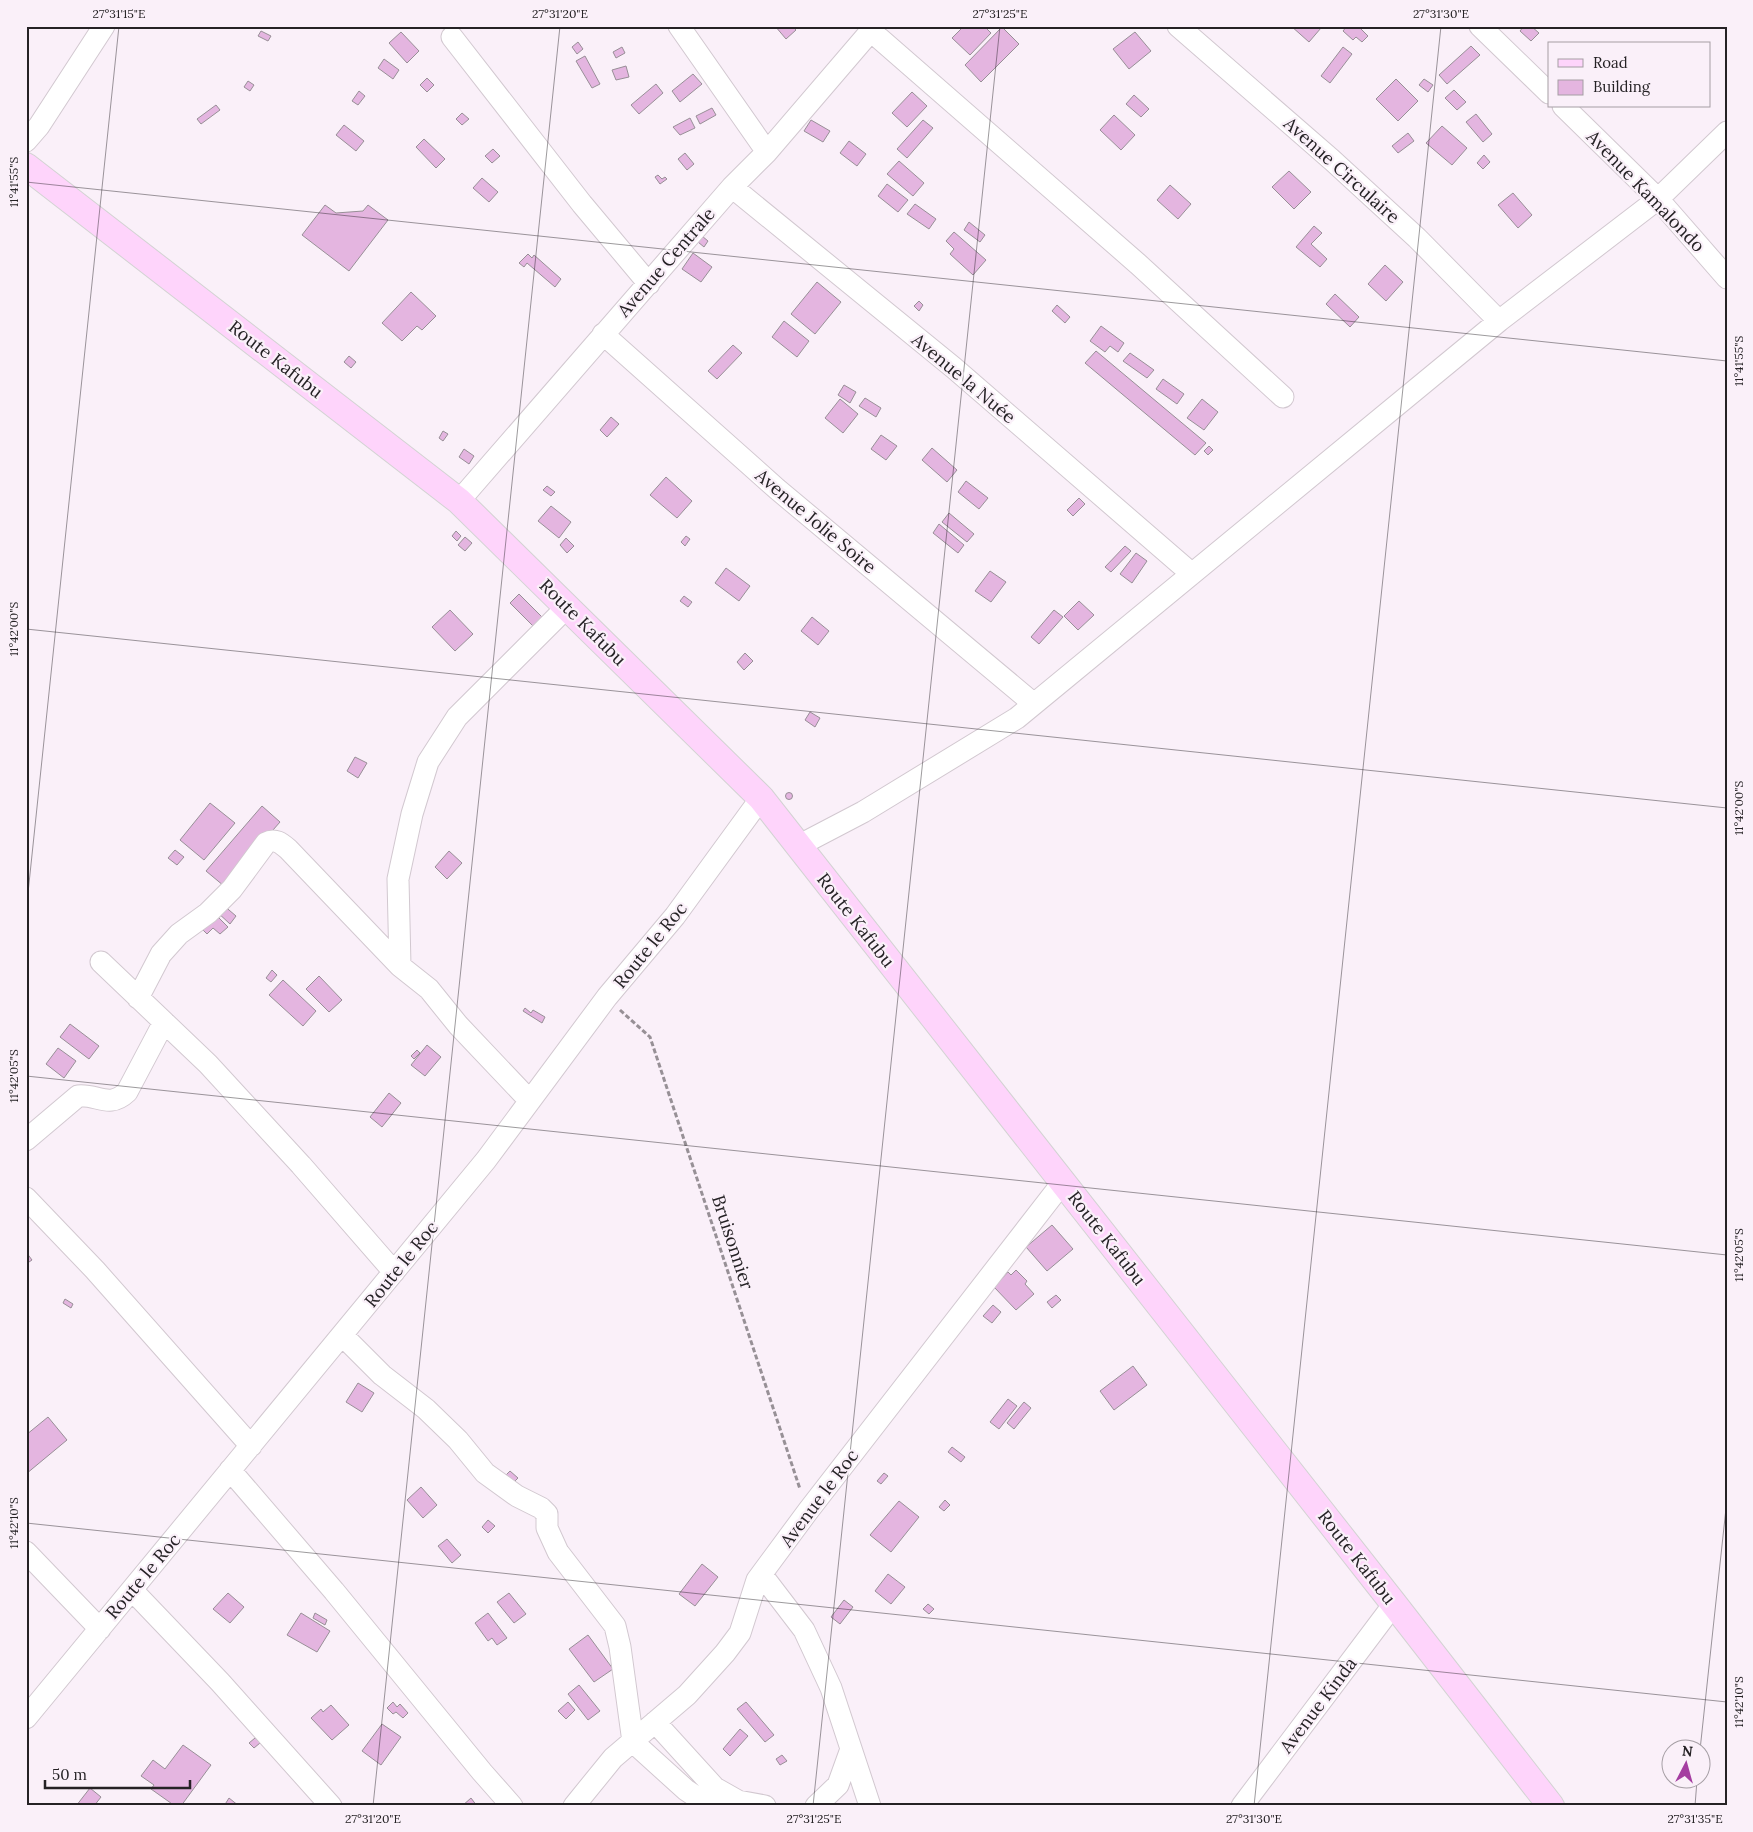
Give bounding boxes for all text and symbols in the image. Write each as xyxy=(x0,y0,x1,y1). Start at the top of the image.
text: 27°31'15"E xyxy=(93,6,145,21)
text: 27°31'20"E xyxy=(532,6,588,21)
text: 27°31'25"E xyxy=(973,6,1027,21)
text: 27°31'30"E xyxy=(1413,6,1469,21)
legend xyxy=(1548,42,1710,108)
text: Road xyxy=(1593,53,1628,72)
text: Building xyxy=(1593,77,1651,96)
street label: Avenue Circulaire xyxy=(1279,111,1405,228)
street label: Avenue Kamalondo xyxy=(1581,125,1710,257)
text: 11°41'55"S xyxy=(6,157,21,207)
street label: Avenue Centrale xyxy=(612,202,720,322)
street label: Route Kafubu xyxy=(224,315,328,403)
street label: Avenue la Nuée xyxy=(907,327,1021,428)
text: 11°41'55"S xyxy=(1731,336,1746,386)
street label: Avenue Jolie Soire xyxy=(750,463,881,578)
street label: Route Kafubu xyxy=(535,574,631,670)
text: 11°42'00"S xyxy=(6,602,21,656)
text: 11°42'00"S xyxy=(1731,781,1746,835)
street label: Route Kafubu xyxy=(812,868,900,972)
street label: Route le Roc xyxy=(608,897,692,993)
text: 11°42'05"S xyxy=(6,1049,21,1103)
street label: Route Kafubu xyxy=(1063,1186,1151,1290)
street label: Bruisonnier xyxy=(707,1192,759,1292)
street label: Route le Roc xyxy=(359,1216,443,1312)
text: 11°42'05"S xyxy=(1731,1228,1746,1282)
street label: Avenue le Roc xyxy=(774,1445,863,1552)
text: 11°42'10"S xyxy=(6,1497,21,1549)
street label: Route Kafubu xyxy=(1313,1505,1401,1609)
street label: Route le Roc xyxy=(101,1529,185,1623)
street label: Avenue Kinda xyxy=(1274,1652,1362,1758)
text: 11°42'10"S xyxy=(1731,1676,1746,1728)
north arrow xyxy=(1660,1740,1710,1790)
text: N xyxy=(1681,1742,1694,1761)
scale bar xyxy=(45,1757,190,1789)
text: 50 m xyxy=(52,1765,87,1784)
text: 27°31'20"E xyxy=(345,1811,401,1826)
text: 27°31'25"E xyxy=(787,1811,841,1826)
text: 27°31'30"E xyxy=(1226,1811,1282,1826)
text: 27°31'35"E xyxy=(1667,1811,1723,1826)

